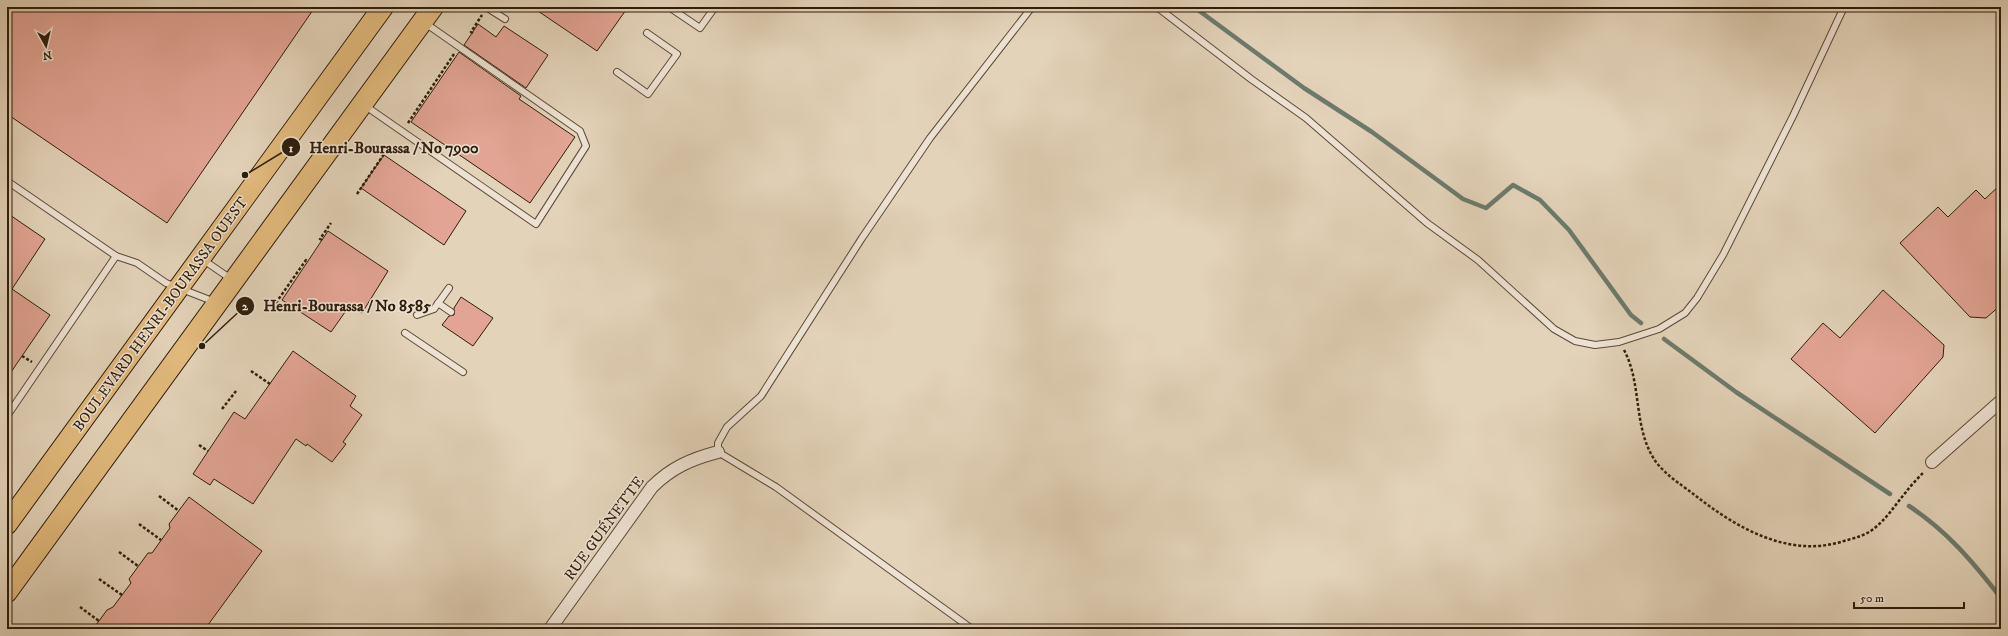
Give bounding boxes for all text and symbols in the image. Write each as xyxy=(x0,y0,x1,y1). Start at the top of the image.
north arrow xyxy=(26,26,66,66)
text: N xyxy=(42,47,53,62)
callout: Henri-Bourassa / No 7900 xyxy=(281,133,486,161)
text: Henri-Bourassa / No 7900 xyxy=(309,138,479,158)
text: 1 xyxy=(289,141,294,156)
street label: BOULEVARD HENRI-BOURASSA OUEST xyxy=(69,193,252,435)
callout: Henri-Bourassa / No 8585 xyxy=(235,292,439,320)
text: Henri-Bourassa / No 8585 xyxy=(263,296,431,316)
text: 2 xyxy=(242,299,249,314)
street label: RUE GUÉNETTE xyxy=(560,472,649,584)
scale bar xyxy=(1854,584,1964,610)
text: 50 m xyxy=(1860,591,1884,606)

